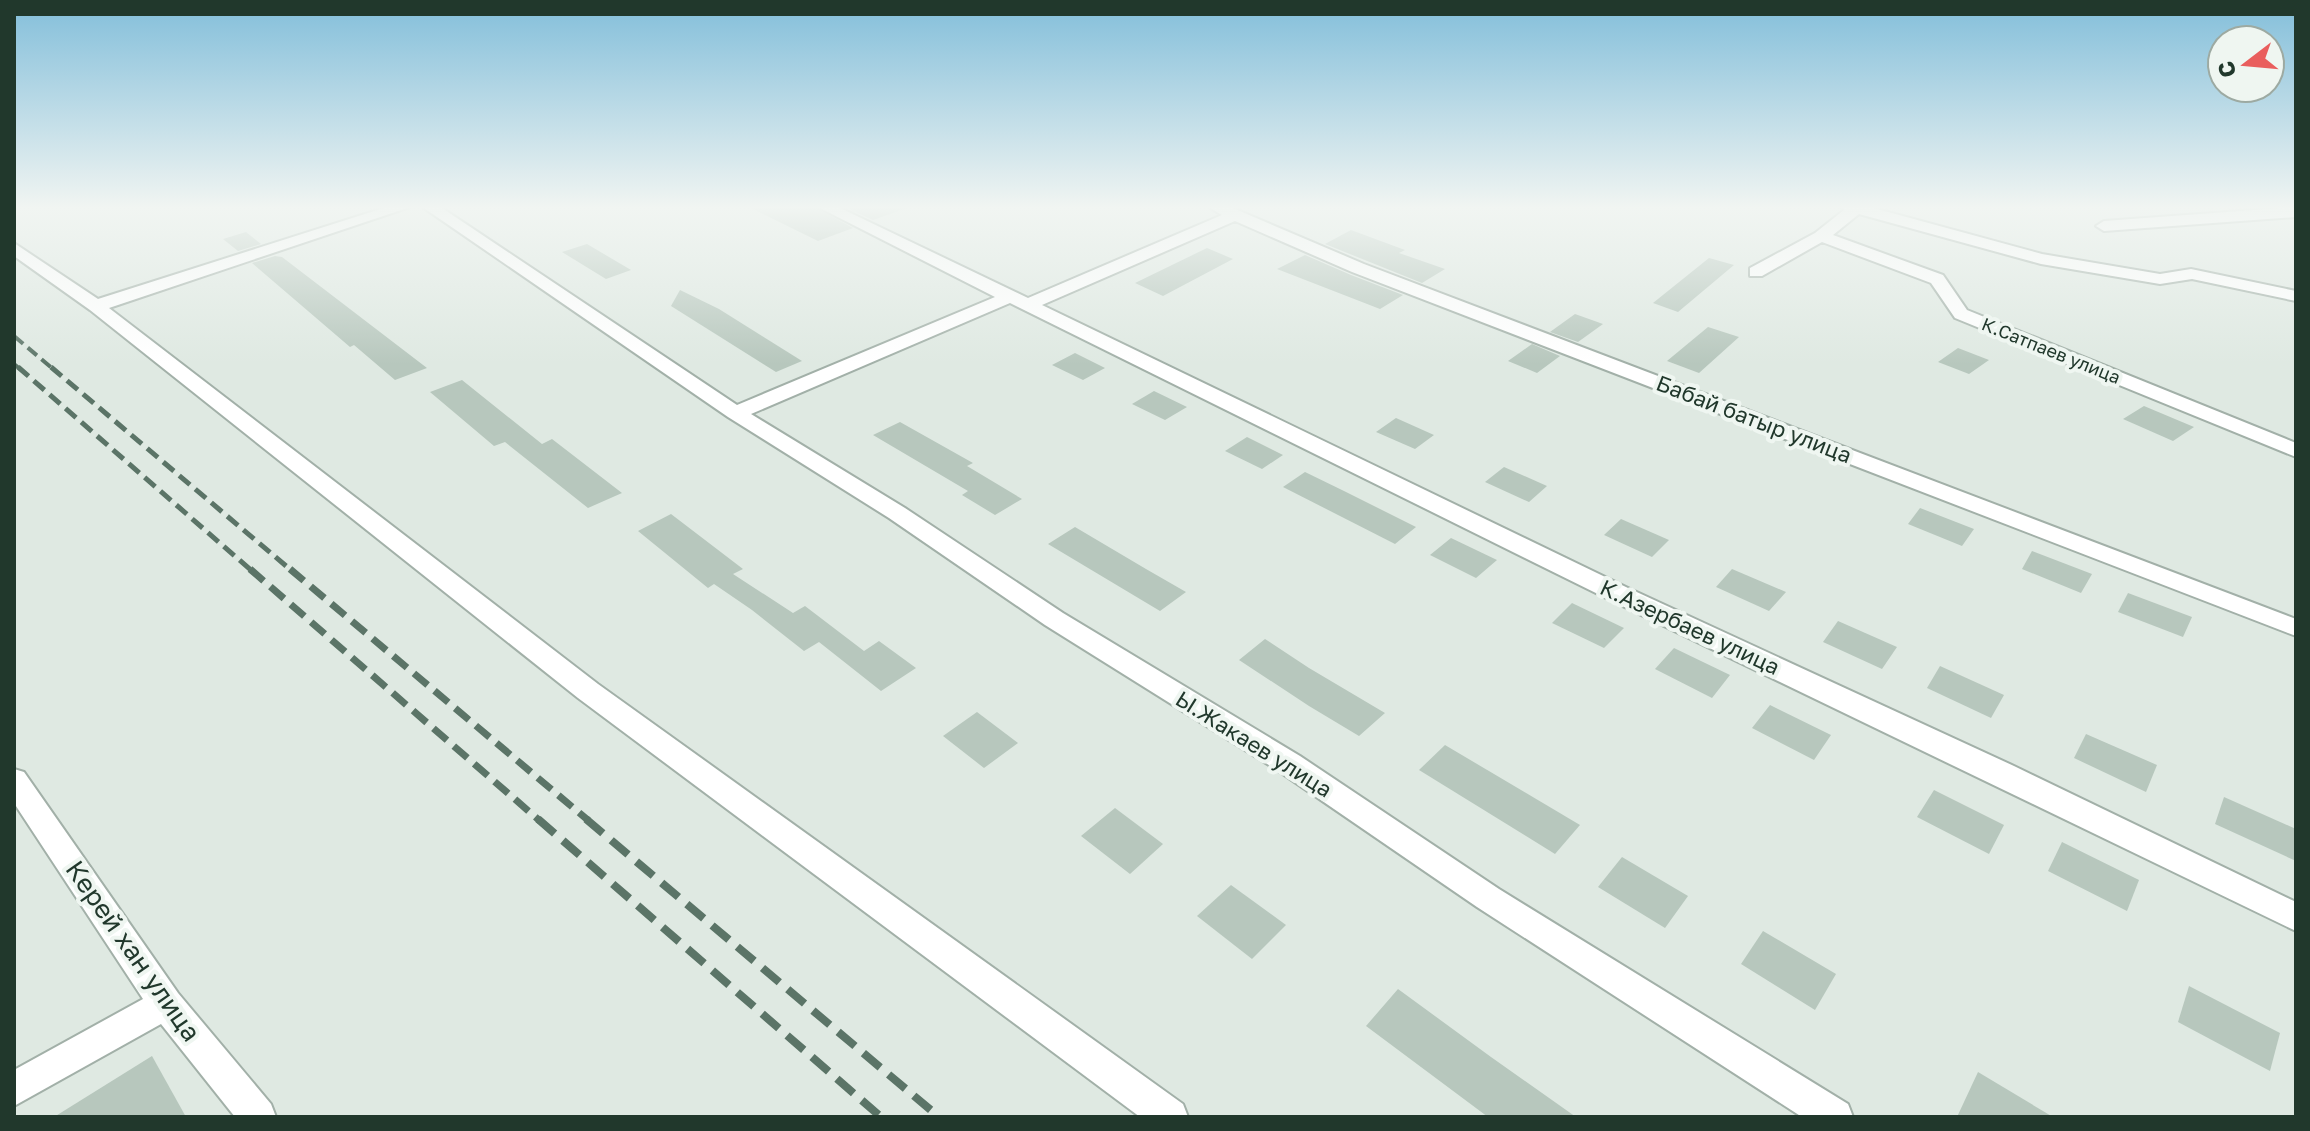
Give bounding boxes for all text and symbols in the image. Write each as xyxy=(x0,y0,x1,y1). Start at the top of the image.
north arrow xyxy=(2206,24,2286,104)
text: С xyxy=(2211,58,2241,81)
street label: К.Сатпаев улица xyxy=(1979,312,2124,388)
street label: Бабай батыр улица xyxy=(1653,369,1856,468)
street label: К.Азербаев улица xyxy=(1596,573,1784,680)
street label: Ы.Жакаев улица xyxy=(1171,685,1338,803)
street label: Керей хан улица xyxy=(59,854,207,1047)

